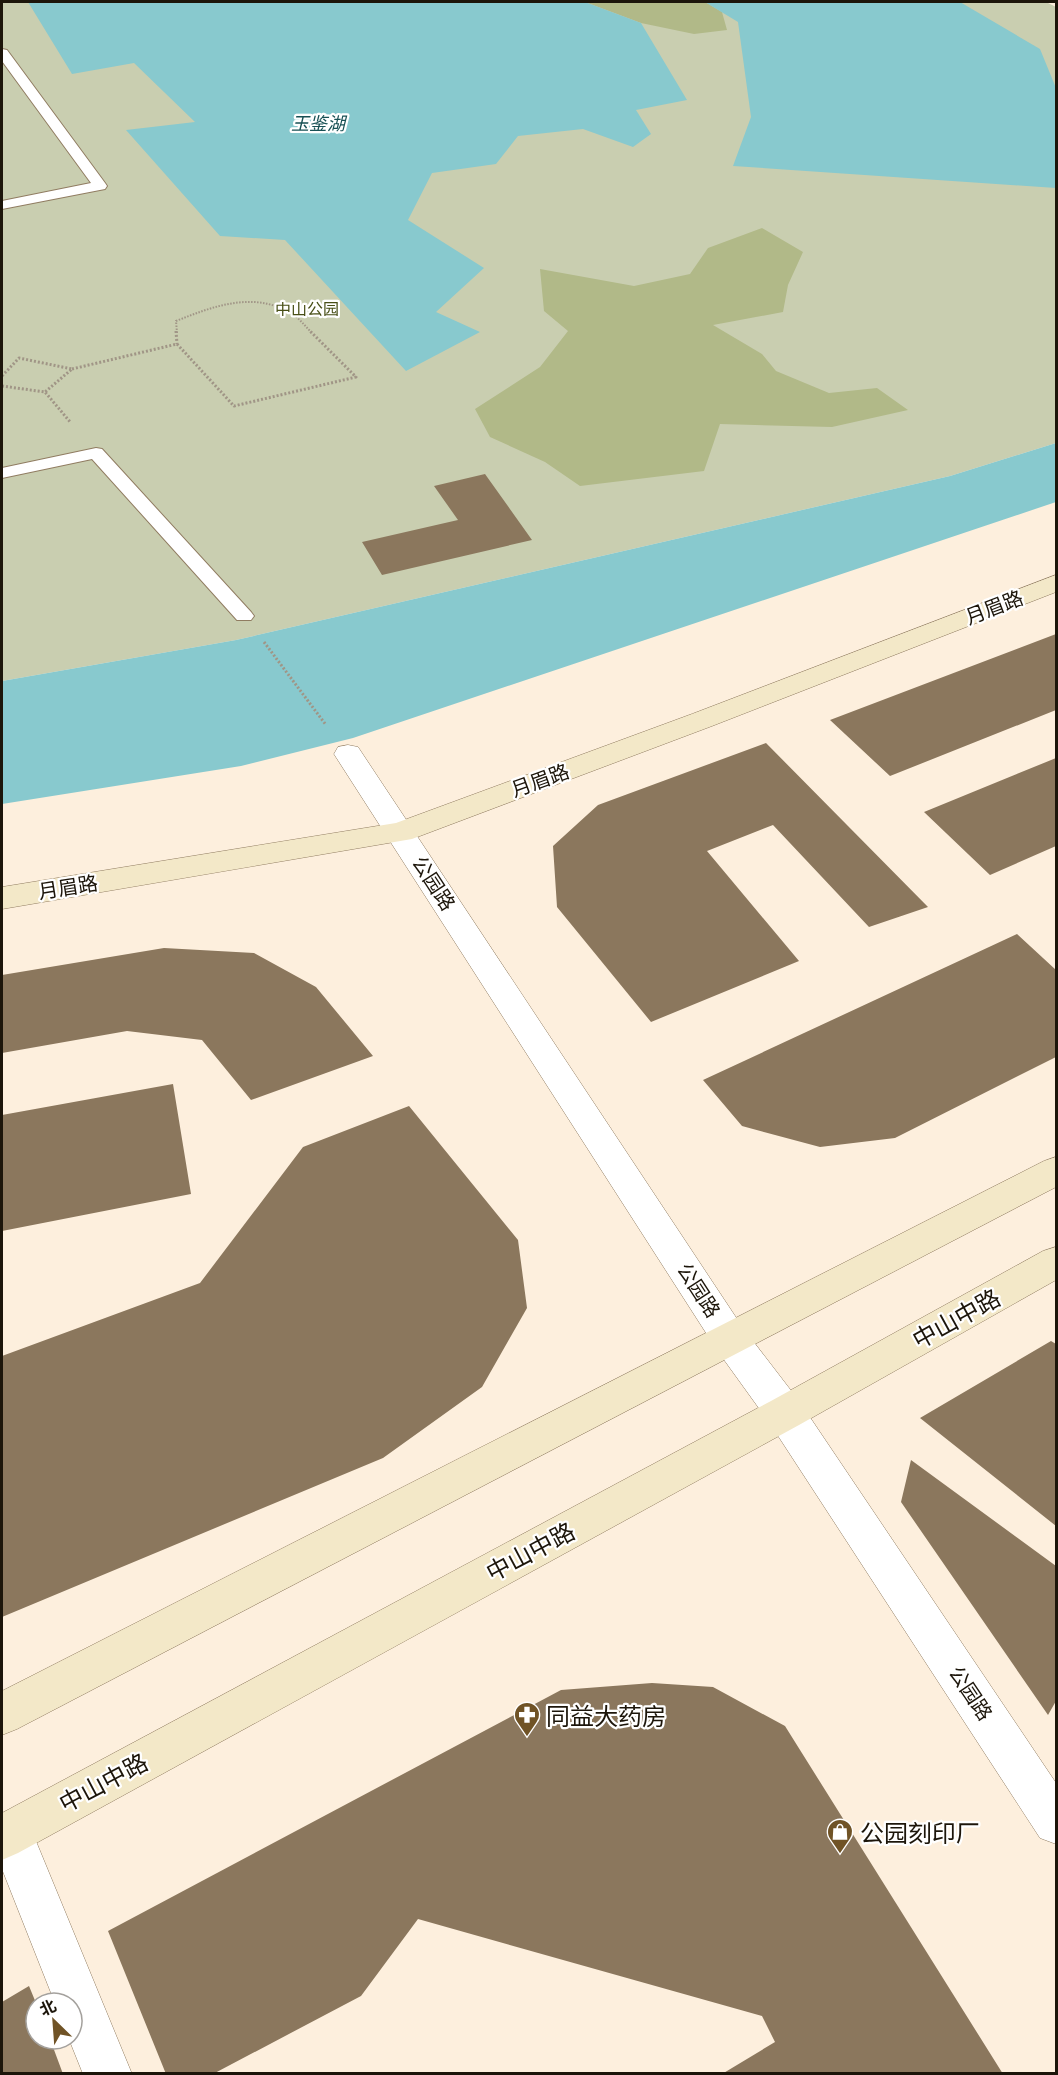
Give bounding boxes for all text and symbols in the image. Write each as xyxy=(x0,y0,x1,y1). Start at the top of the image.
water label: 玉鉴湖 xyxy=(291,111,348,135)
park label: 中山公园 xyxy=(275,298,339,320)
street label: 月眉路 xyxy=(961,584,1027,630)
street label: 月眉路 xyxy=(507,757,573,803)
street label: 公园路 xyxy=(406,850,462,916)
street label: 月眉路 xyxy=(36,869,100,905)
street label: 公园路 xyxy=(671,1257,727,1323)
street label: 中山中路 xyxy=(906,1280,1006,1356)
street label: 中山中路 xyxy=(480,1514,580,1588)
street label: 公园路 xyxy=(943,1661,999,1725)
place label: 同益大药房 xyxy=(546,1699,666,1732)
pharmacy icon: 同益大药房 xyxy=(512,1700,542,1738)
street label: 中山中路 xyxy=(53,1745,153,1819)
place label: 公园刻印厂 xyxy=(860,1816,980,1849)
shop icon: 公园刻印厂 xyxy=(825,1817,855,1855)
north arrow xyxy=(24,1991,84,2051)
text: 北 xyxy=(36,1994,60,2021)

